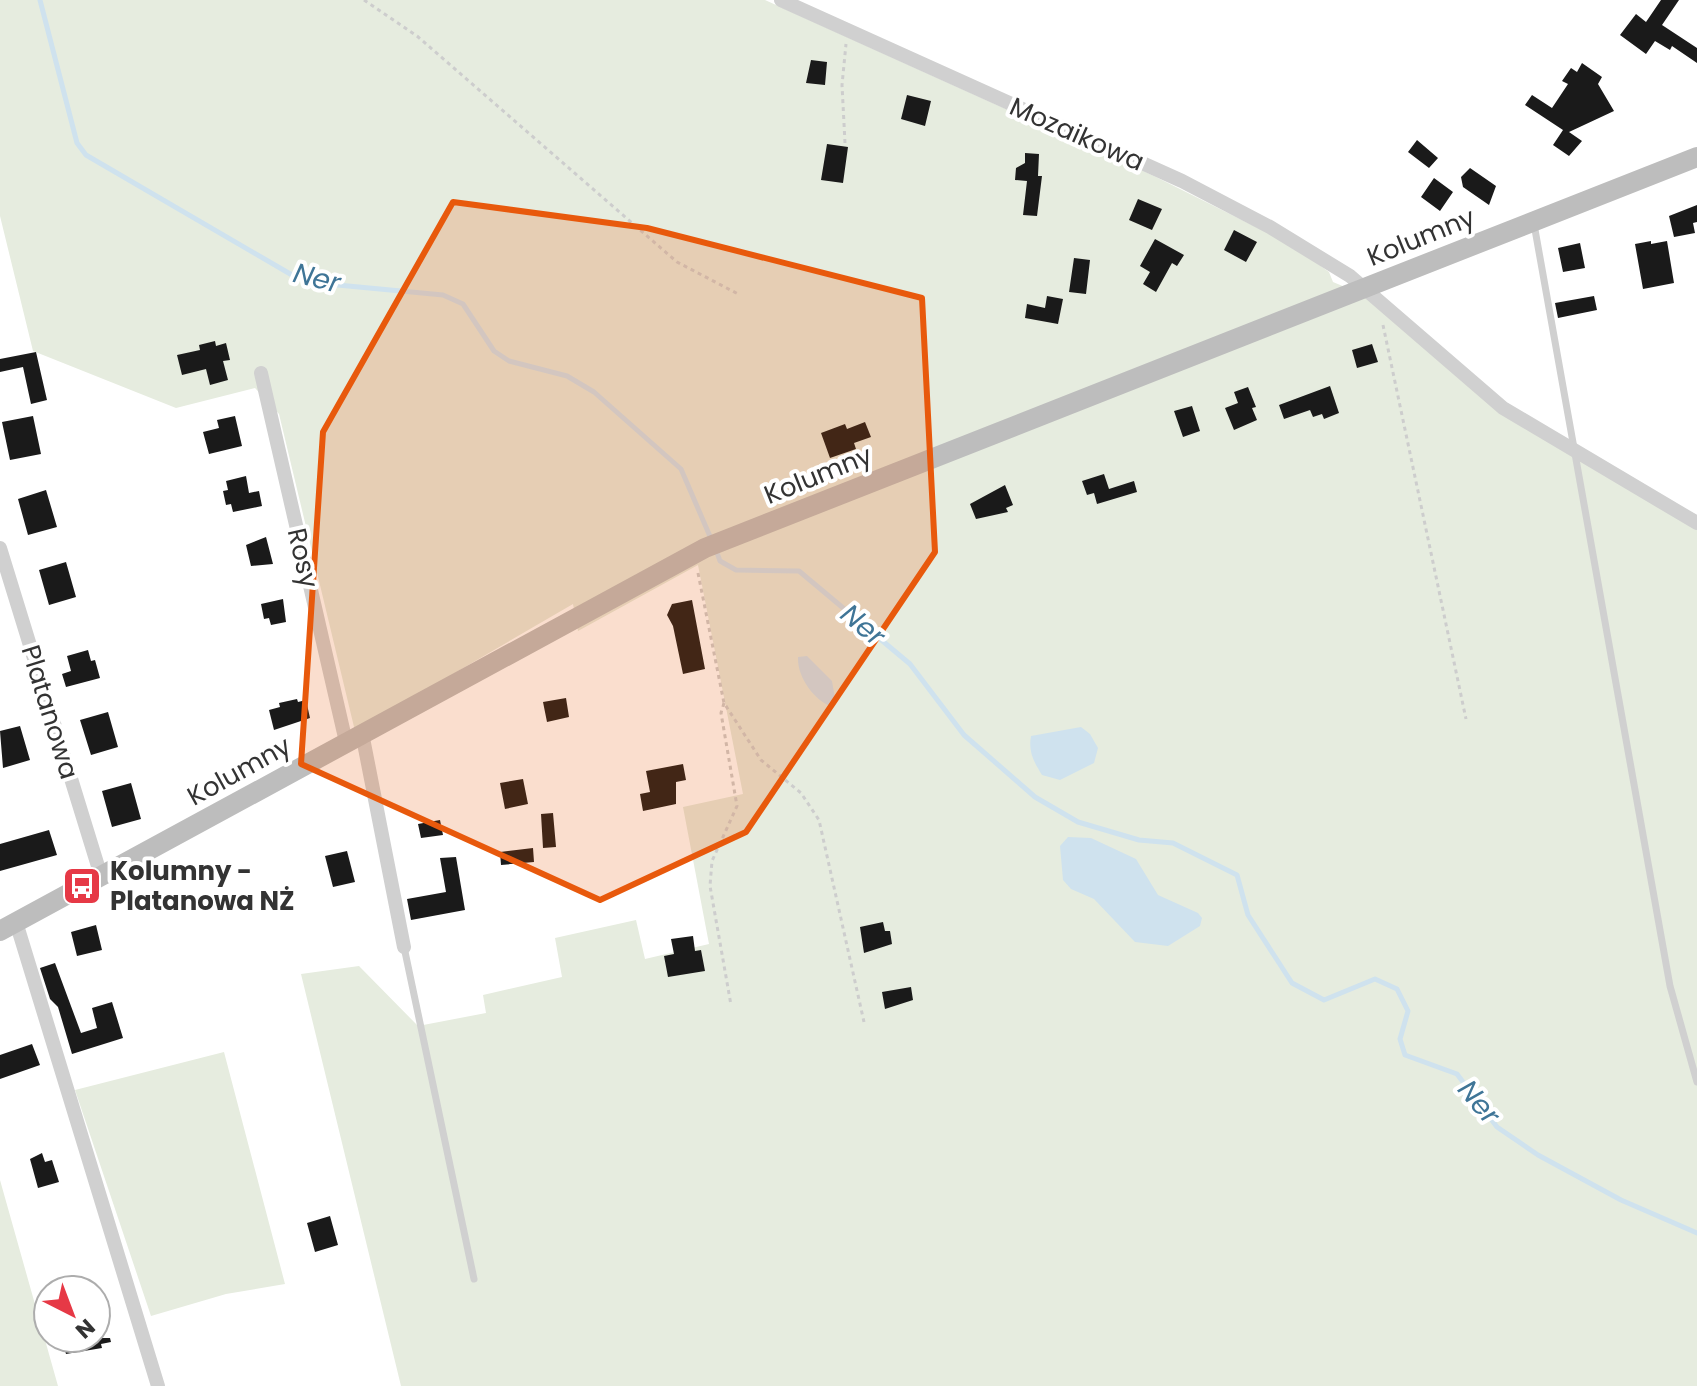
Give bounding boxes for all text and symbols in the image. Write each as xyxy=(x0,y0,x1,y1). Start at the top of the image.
street label: Mozaikowa xyxy=(1004,88,1150,180)
street label: Kolumny xyxy=(1362,199,1481,275)
water label: Ner xyxy=(289,253,345,303)
street label: Kolumny xyxy=(759,437,878,513)
street label: Rosy xyxy=(279,524,327,592)
water label: Ner xyxy=(832,595,894,656)
street label: Platanowa xyxy=(13,641,87,783)
street label: Kolumny xyxy=(181,728,298,814)
place label: Kolumny - Platanowa NŻ xyxy=(110,853,295,919)
bus stop icon: Kolumny - Platanowa NŻ xyxy=(61,865,103,907)
water label: Ner xyxy=(1449,1071,1510,1133)
north arrow xyxy=(32,1274,112,1354)
text: N xyxy=(69,1311,102,1346)

